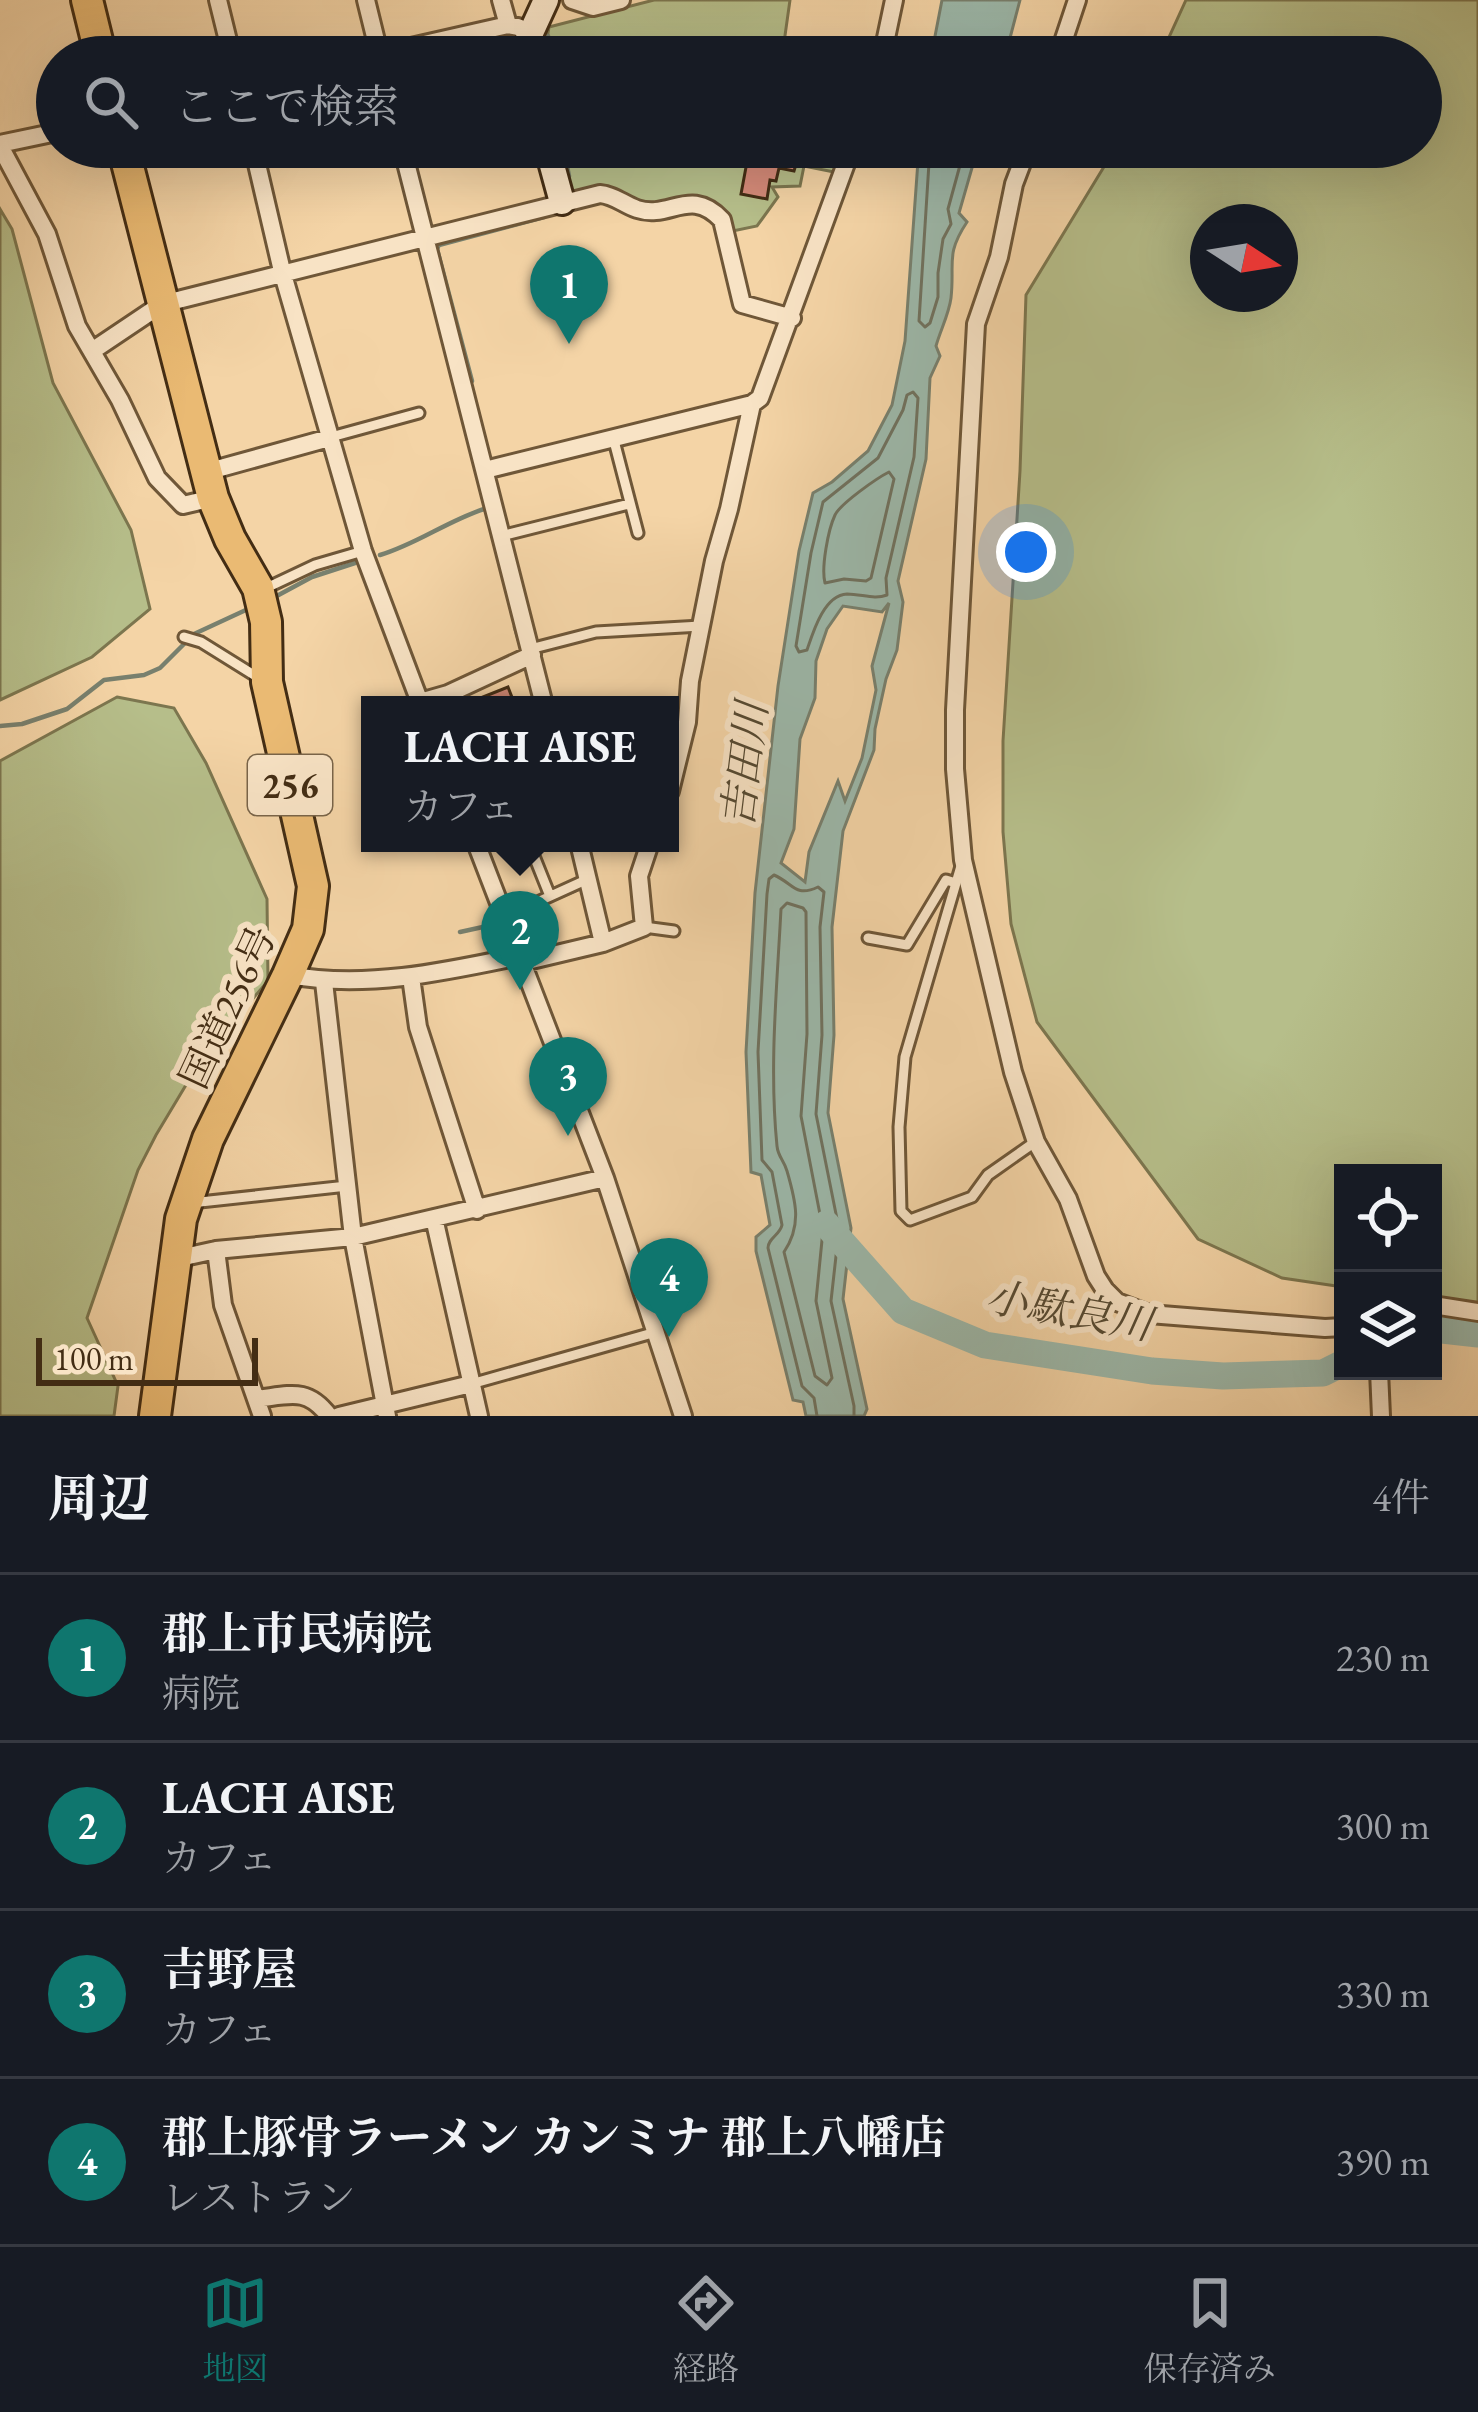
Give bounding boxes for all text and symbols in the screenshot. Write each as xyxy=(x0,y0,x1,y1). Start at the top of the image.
search box xyxy=(36,36,1442,168)
icon: search xyxy=(78,69,144,135)
text: ここで検索 xyxy=(174,77,399,135)
north arrow xyxy=(1190,204,1298,312)
pin: 1 xyxy=(530,245,608,344)
your location xyxy=(996,522,1056,582)
water label: 吉田川 xyxy=(710,695,780,831)
popup xyxy=(361,696,679,852)
text: LACH AISE xyxy=(404,717,636,775)
road number: 256 xyxy=(248,755,332,815)
text: カフェ xyxy=(404,781,519,832)
pin: 2 xyxy=(481,891,559,990)
street label: 国道256号 xyxy=(168,918,287,1096)
pin: 3 xyxy=(529,1037,607,1136)
map controls xyxy=(1334,1164,1442,1380)
button: locate xyxy=(1334,1164,1442,1272)
pin: 4 xyxy=(630,1238,708,1337)
water label: 小駄良川 xyxy=(981,1269,1160,1353)
button: layers xyxy=(1334,1272,1442,1380)
scale bar xyxy=(36,1332,258,1385)
text: 100 m xyxy=(54,1337,134,1380)
text: 周辺 xyxy=(48,1465,150,1531)
text: 4件 xyxy=(1372,1472,1430,1523)
text: 郡上市民病院 xyxy=(162,1604,432,1662)
text: 1 xyxy=(77,1632,97,1683)
text: 230 m xyxy=(1336,1632,1430,1683)
text: 病院 xyxy=(162,1668,240,1719)
text: LACH AISE xyxy=(162,1768,395,1826)
text: 2 xyxy=(77,1800,97,1851)
text: 300 m xyxy=(1336,1800,1430,1851)
text: カフェ xyxy=(162,1832,277,1883)
text: 吉野屋 xyxy=(162,1940,297,1998)
text: 3 xyxy=(77,1968,97,2019)
text: 330 m xyxy=(1336,1968,1430,2019)
text: カフェ xyxy=(162,2004,277,2055)
text: 郡上豚骨ラーメン カンミナ 郡上八幡店 xyxy=(162,2108,946,2166)
text: 4 xyxy=(77,2136,97,2187)
text: 390 m xyxy=(1336,2136,1430,2187)
text: レストラン xyxy=(162,2172,356,2223)
tab: 地図 xyxy=(202,2270,268,2390)
tab: 経路 xyxy=(673,2270,739,2390)
tab: 保存済み xyxy=(1144,2270,1276,2390)

